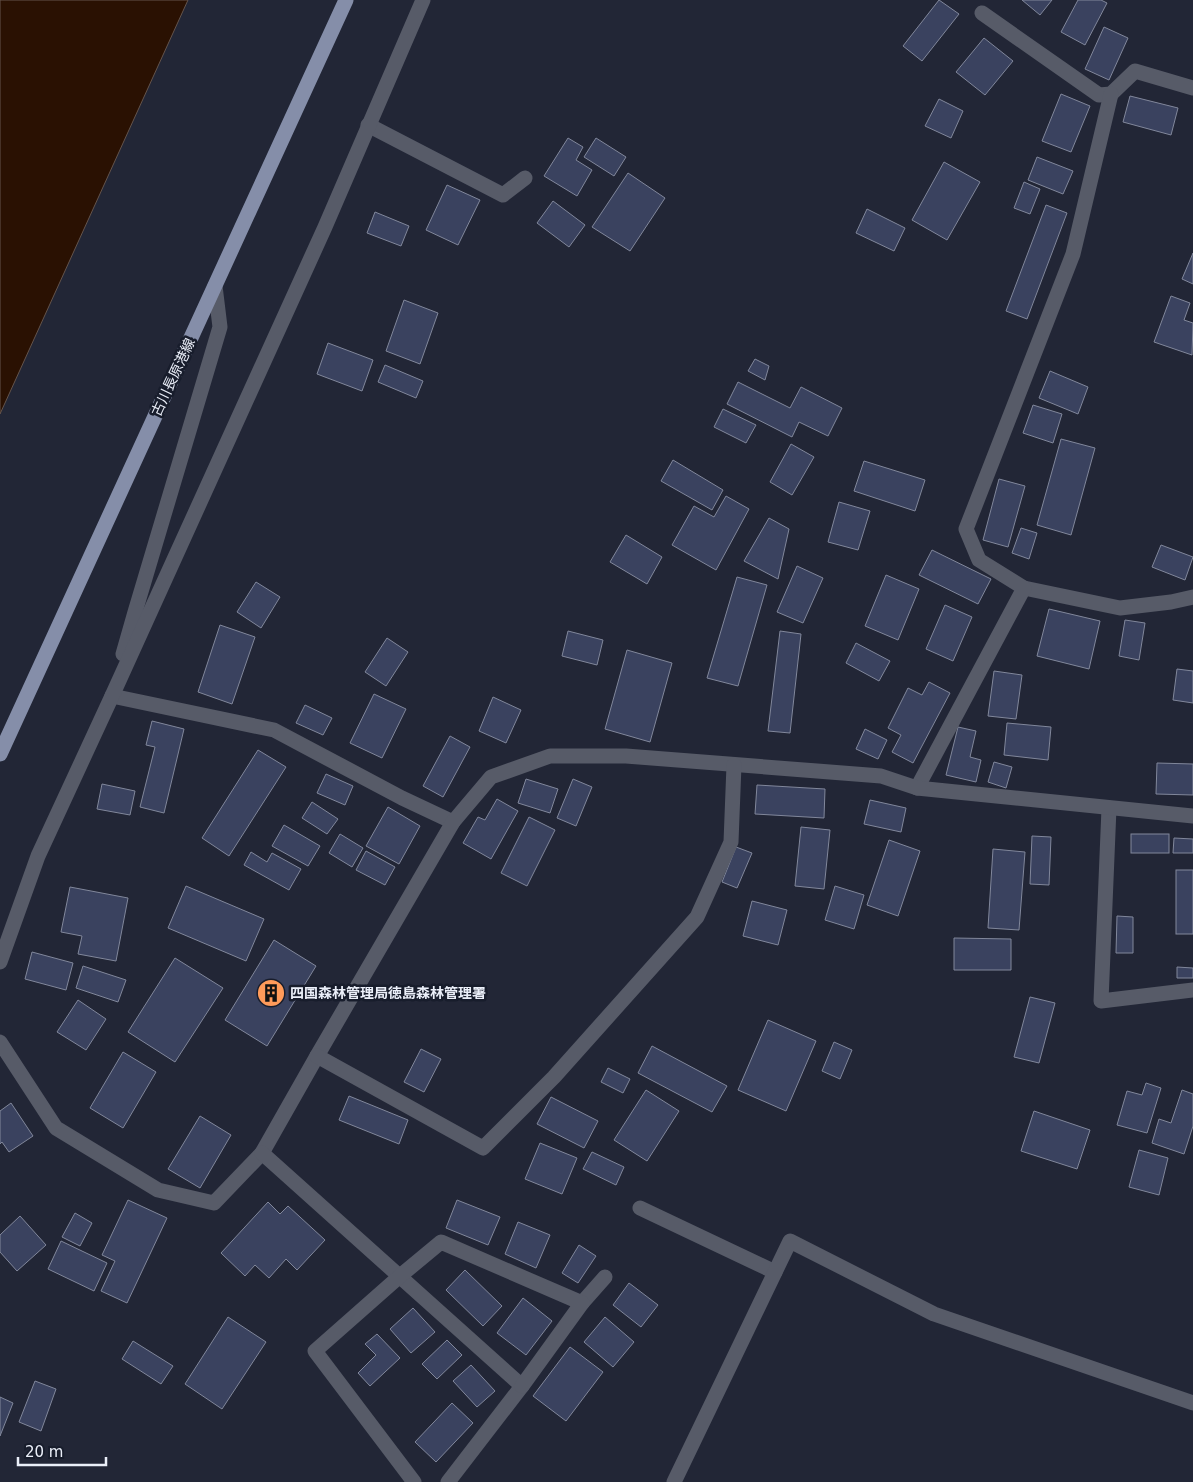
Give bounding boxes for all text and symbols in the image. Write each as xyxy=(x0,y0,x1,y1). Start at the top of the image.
street label: 古川長原港線 xyxy=(148,336,198,418)
building icon: 四国森林管理局徳島森林管理署 xyxy=(256,978,286,1008)
place label: 四国森林管理局徳島森林管理署 xyxy=(290,985,486,1001)
scale bar xyxy=(18,1434,105,1466)
text: 20 m xyxy=(25,1443,63,1461)

